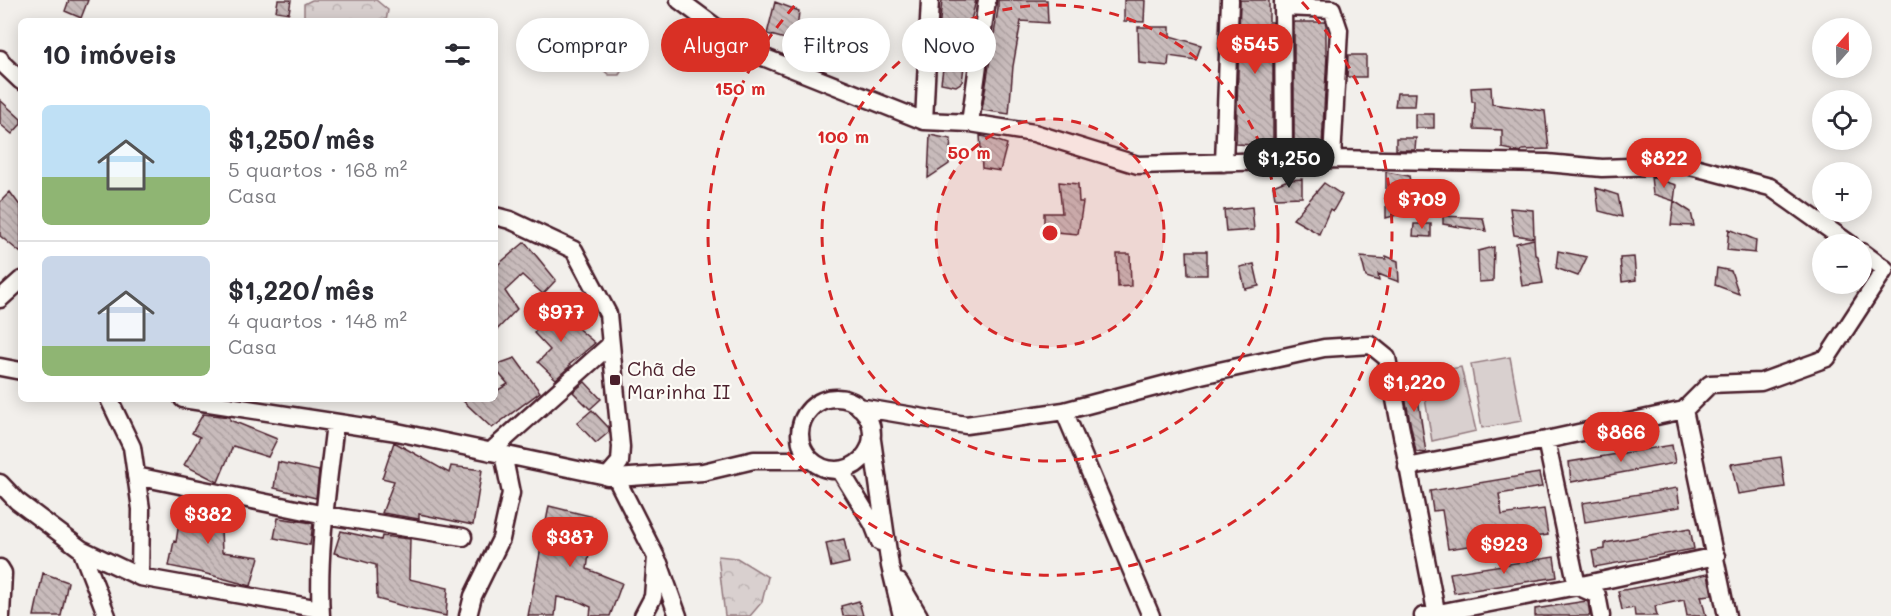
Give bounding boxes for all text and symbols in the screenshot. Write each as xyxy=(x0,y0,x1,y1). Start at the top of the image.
chip: Comprar xyxy=(516,18,649,72)
chip: Alugar xyxy=(661,18,770,72)
chip: Filtros xyxy=(782,18,890,72)
chip: Novo xyxy=(902,18,996,72)
north arrow xyxy=(1812,18,1872,78)
map controls xyxy=(1812,18,1872,294)
pin: $545 xyxy=(1219,24,1291,75)
text: $545 xyxy=(1231,30,1279,56)
text: 10 imóveis xyxy=(42,37,176,71)
icon: filters xyxy=(441,38,474,71)
text: 150 m xyxy=(715,76,765,100)
button: locate xyxy=(1812,90,1872,150)
text: $1,250/mês xyxy=(228,122,375,156)
text: 100 m xyxy=(817,124,869,148)
icon: home xyxy=(90,129,162,201)
pin: $1,250 xyxy=(1240,138,1338,189)
pin: $822 xyxy=(1628,138,1700,189)
text: 50 m xyxy=(948,140,990,164)
text: $1,250 xyxy=(1257,144,1321,170)
text: $822 xyxy=(1640,144,1688,170)
text: 5 quartos · 168 m² xyxy=(228,156,407,182)
button: + xyxy=(1812,162,1872,222)
pin: $709 xyxy=(1386,179,1458,230)
text: Casa xyxy=(228,182,277,208)
text: $709 xyxy=(1398,185,1446,211)
centre of rings xyxy=(1040,223,1060,243)
button: − xyxy=(1812,234,1872,294)
text: $1,220/mês xyxy=(228,273,374,307)
icon: home xyxy=(90,280,162,352)
pin: $977 xyxy=(525,292,597,343)
text: $977 xyxy=(538,298,584,324)
text: 4 quartos · 148 m² xyxy=(228,307,407,333)
text: Casa xyxy=(228,333,277,359)
place label: Chã de Marinha II xyxy=(627,355,731,404)
pin: $1,220 xyxy=(1365,362,1463,413)
text: $1,220 xyxy=(1383,368,1445,394)
marker: Chã de Marinha II xyxy=(608,373,622,387)
pin: $866 xyxy=(1585,412,1657,463)
text: $866 xyxy=(1597,418,1645,444)
pin: $382 xyxy=(172,494,244,545)
text: $382 xyxy=(184,500,232,526)
pin: $387 xyxy=(534,517,606,568)
text: $387 xyxy=(546,523,594,549)
pin: $923 xyxy=(1468,524,1540,575)
text: $923 xyxy=(1480,530,1528,556)

